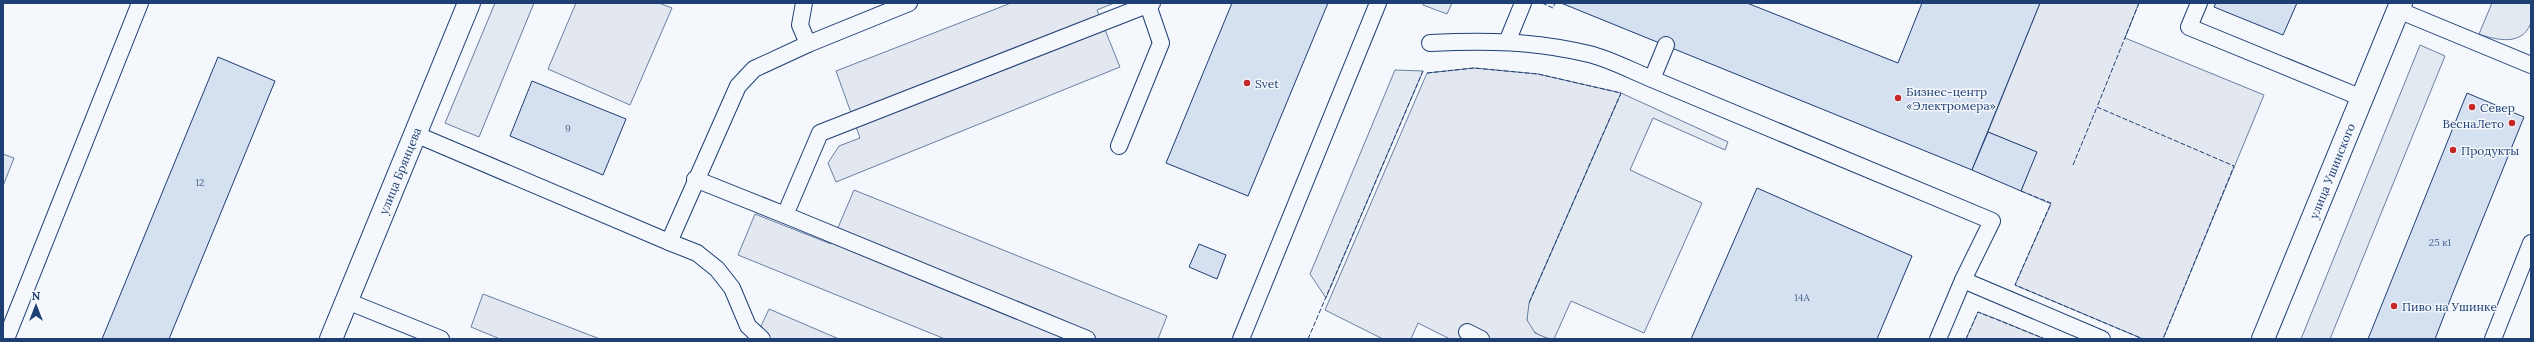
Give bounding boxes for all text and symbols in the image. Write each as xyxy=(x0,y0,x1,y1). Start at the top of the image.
place label: Svet xyxy=(1255,76,1279,91)
marker: Svet xyxy=(1242,78,1252,88)
place label: Бизнес-центр «Электромера» xyxy=(1906,84,1996,113)
marker: Бизнес-центр «Электромера» xyxy=(1893,93,1903,103)
place label: Север xyxy=(2480,100,2515,115)
marker: Север xyxy=(2467,102,2477,112)
place label: ВеснаЛето xyxy=(2442,116,2504,131)
marker: ВеснаЛето xyxy=(2507,118,2517,128)
street label: улица Ушинского xyxy=(2306,121,2358,221)
house number: 9 xyxy=(565,122,571,135)
street label: улица Брянцева xyxy=(376,125,424,217)
place label: Продукты xyxy=(2461,143,2519,158)
marker: Продукты xyxy=(2448,145,2458,155)
house number: 12 xyxy=(195,176,205,189)
house number: 25 к1 xyxy=(2429,236,2452,249)
north arrow xyxy=(16,286,56,326)
text: N xyxy=(32,289,41,303)
house number: 14А xyxy=(1794,291,1810,304)
place label: Пиво на Ушинке xyxy=(2402,299,2497,314)
marker: Пиво на Ушинке xyxy=(2389,301,2399,311)

